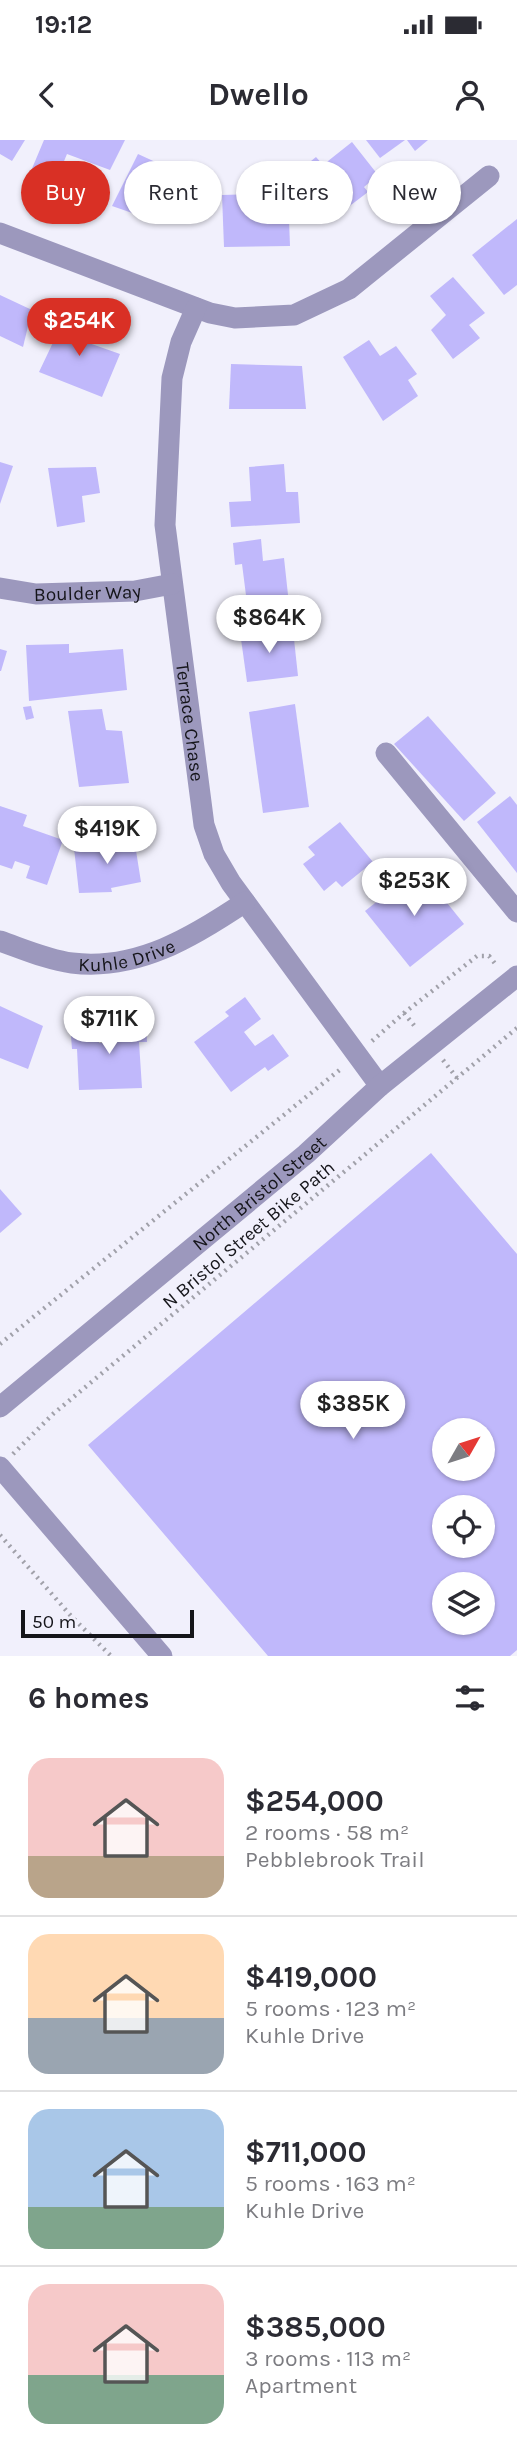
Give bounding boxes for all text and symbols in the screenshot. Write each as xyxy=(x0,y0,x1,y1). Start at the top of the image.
text: 19:12 xyxy=(35,9,92,40)
icon: back xyxy=(28,76,66,114)
text: Dwello xyxy=(208,76,309,113)
icon: person xyxy=(451,76,489,114)
chip: Buy xyxy=(21,161,110,224)
chip: Rent xyxy=(124,161,222,224)
chip: Filters xyxy=(236,161,353,224)
chip: New xyxy=(367,161,461,224)
pin: $254K xyxy=(30,298,128,358)
text: $254K xyxy=(43,307,115,334)
street label: Boulder Way xyxy=(34,580,143,606)
pin: $864K xyxy=(220,596,318,655)
text: $864K xyxy=(232,604,306,631)
street label: Terrace Chase xyxy=(171,661,208,783)
pin: $419K xyxy=(58,806,156,866)
text: $419K xyxy=(74,815,140,842)
pin: $253K xyxy=(365,858,463,918)
text: $253K xyxy=(378,867,450,894)
street label: Kuhle Drive xyxy=(78,935,179,976)
pin: $711K xyxy=(60,996,158,1056)
text: $711K xyxy=(80,1005,138,1032)
street label: North Bristol Street xyxy=(188,1131,331,1255)
street label: N Bristol Street Bike Path xyxy=(158,1156,339,1313)
pin: $385K xyxy=(304,1382,402,1441)
text: $385K xyxy=(316,1390,390,1417)
north arrow xyxy=(432,1418,495,1480)
map controls xyxy=(432,1418,495,1635)
button: locate xyxy=(432,1495,495,1558)
button: layers xyxy=(432,1572,495,1635)
scale bar xyxy=(21,1607,194,1639)
text: 50 m xyxy=(32,1611,76,1633)
icon: filters xyxy=(451,1679,489,1717)
text: 6 homes xyxy=(28,1680,150,1716)
text: $254,000 xyxy=(245,1783,384,1819)
icon: home xyxy=(84,1786,168,1870)
text: 2 rooms · 58 m² xyxy=(245,1819,409,1846)
text: Pebblebrook Trail xyxy=(245,1846,425,1873)
text: $419,000 xyxy=(245,1959,377,1995)
icon: home xyxy=(84,1962,168,2046)
text: 5 rooms · 123 m² xyxy=(245,1995,416,2022)
text: Kuhle Drive xyxy=(245,2022,364,2049)
text: $711,000 xyxy=(245,2134,367,2170)
icon: home xyxy=(84,2137,168,2221)
text: 5 rooms · 163 m² xyxy=(245,2170,416,2197)
text: Kuhle Drive xyxy=(245,2197,364,2224)
text: $385,000 xyxy=(245,2309,386,2345)
icon: home xyxy=(84,2312,168,2396)
text: 3 rooms · 113 m² xyxy=(245,2345,411,2372)
text: Apartment xyxy=(245,2372,357,2399)

